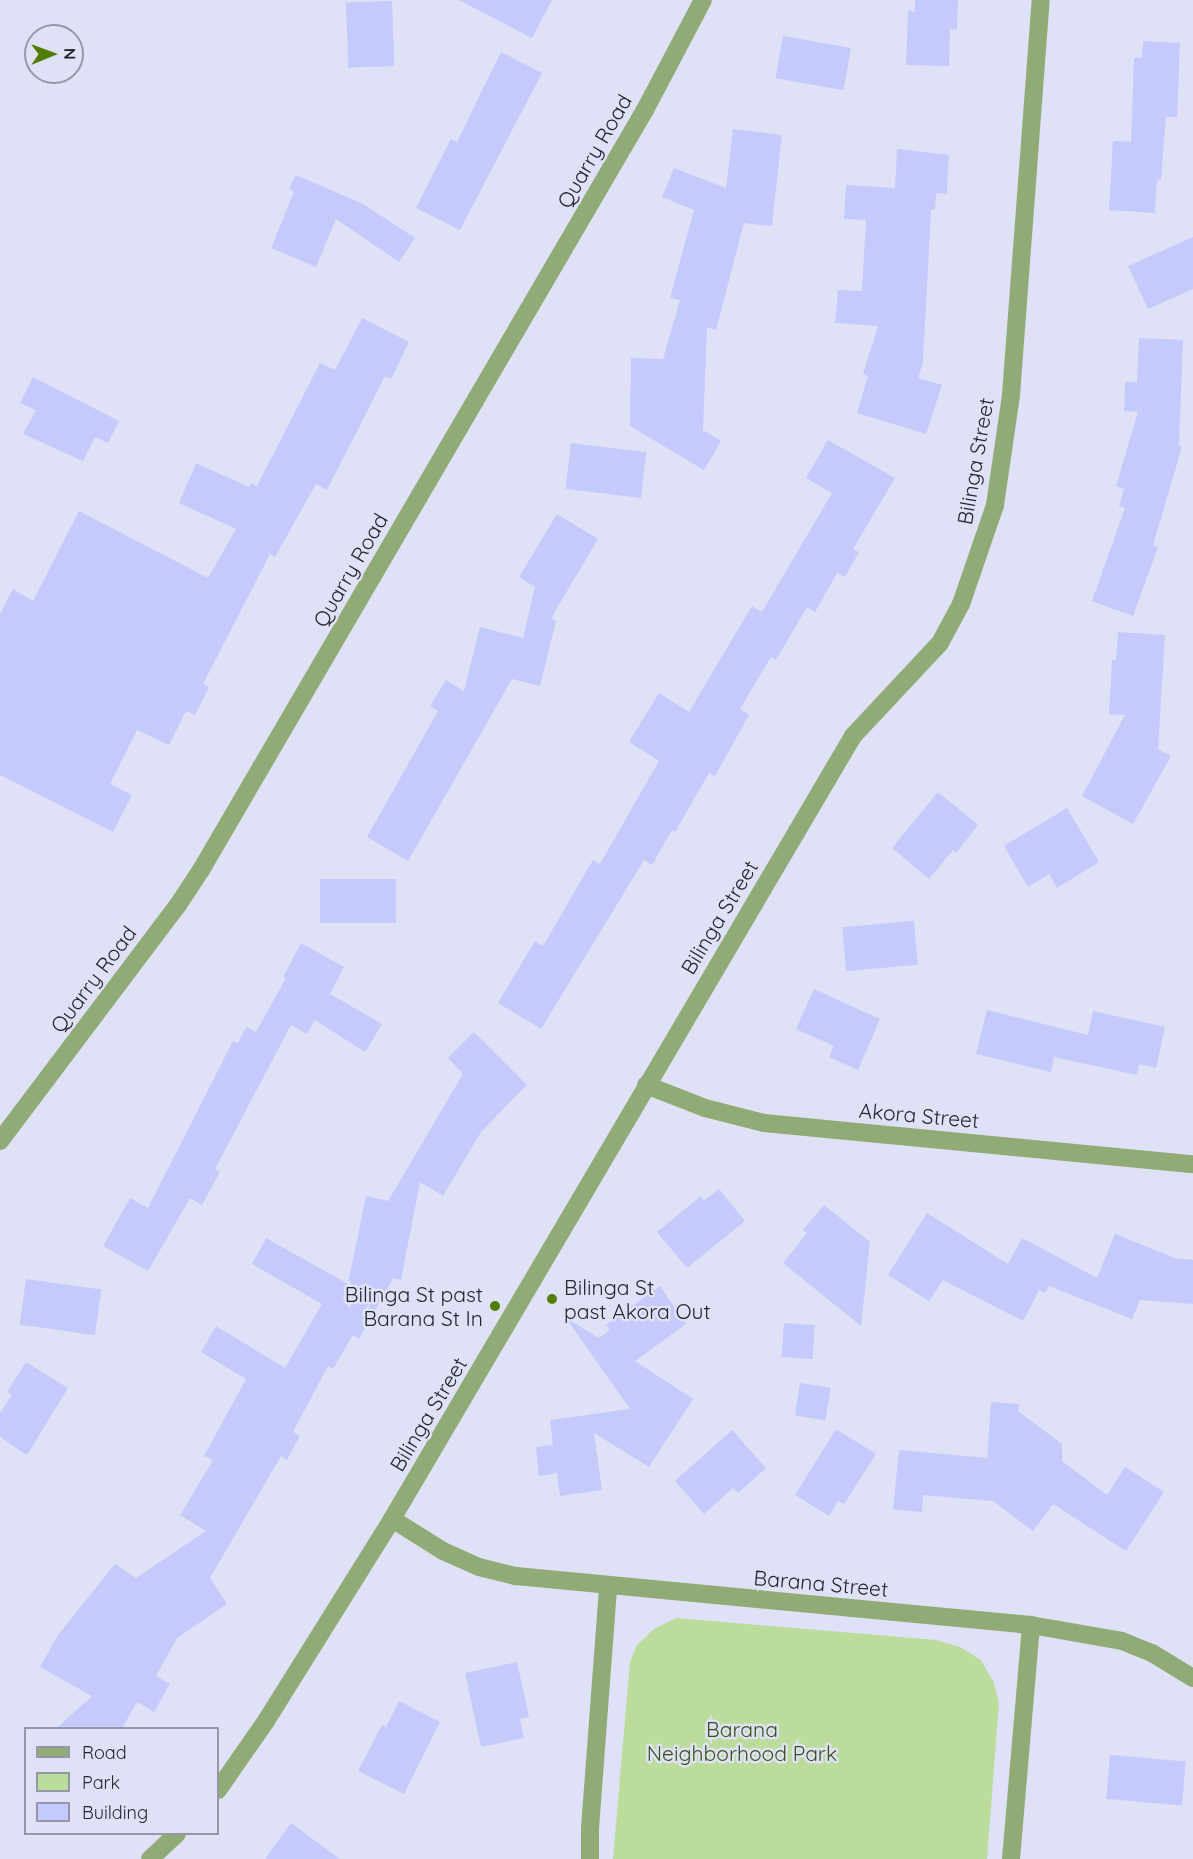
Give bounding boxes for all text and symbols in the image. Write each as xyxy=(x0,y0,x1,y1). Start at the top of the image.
north arrow xyxy=(24,24,84,84)
text: N xyxy=(60,48,80,60)
street label: Quarry Road xyxy=(551,90,637,212)
street label: Bilinga Street xyxy=(951,396,999,526)
street label: Quarry Road xyxy=(307,509,393,631)
street label: Bilinga Street xyxy=(675,855,763,979)
street label: Quarry Road xyxy=(45,921,141,1037)
street label: Akora Street xyxy=(858,1097,980,1133)
place label: Bilinga St past Akora Out xyxy=(564,1274,711,1324)
place label: Bilinga St past Barana St In xyxy=(345,1281,483,1331)
marker: Bilinga St past Akora Out xyxy=(545,1292,559,1306)
marker: Bilinga St past Barana St In xyxy=(488,1299,502,1313)
street label: Bilinga Street xyxy=(384,1352,472,1476)
street label: Barana Street xyxy=(753,1565,889,1601)
park label: Barana Neighborhood Park xyxy=(647,1716,837,1766)
legend xyxy=(24,1727,219,1835)
text: Road xyxy=(82,1741,127,1764)
text: Park xyxy=(82,1771,120,1794)
text: Building xyxy=(82,1801,148,1824)

